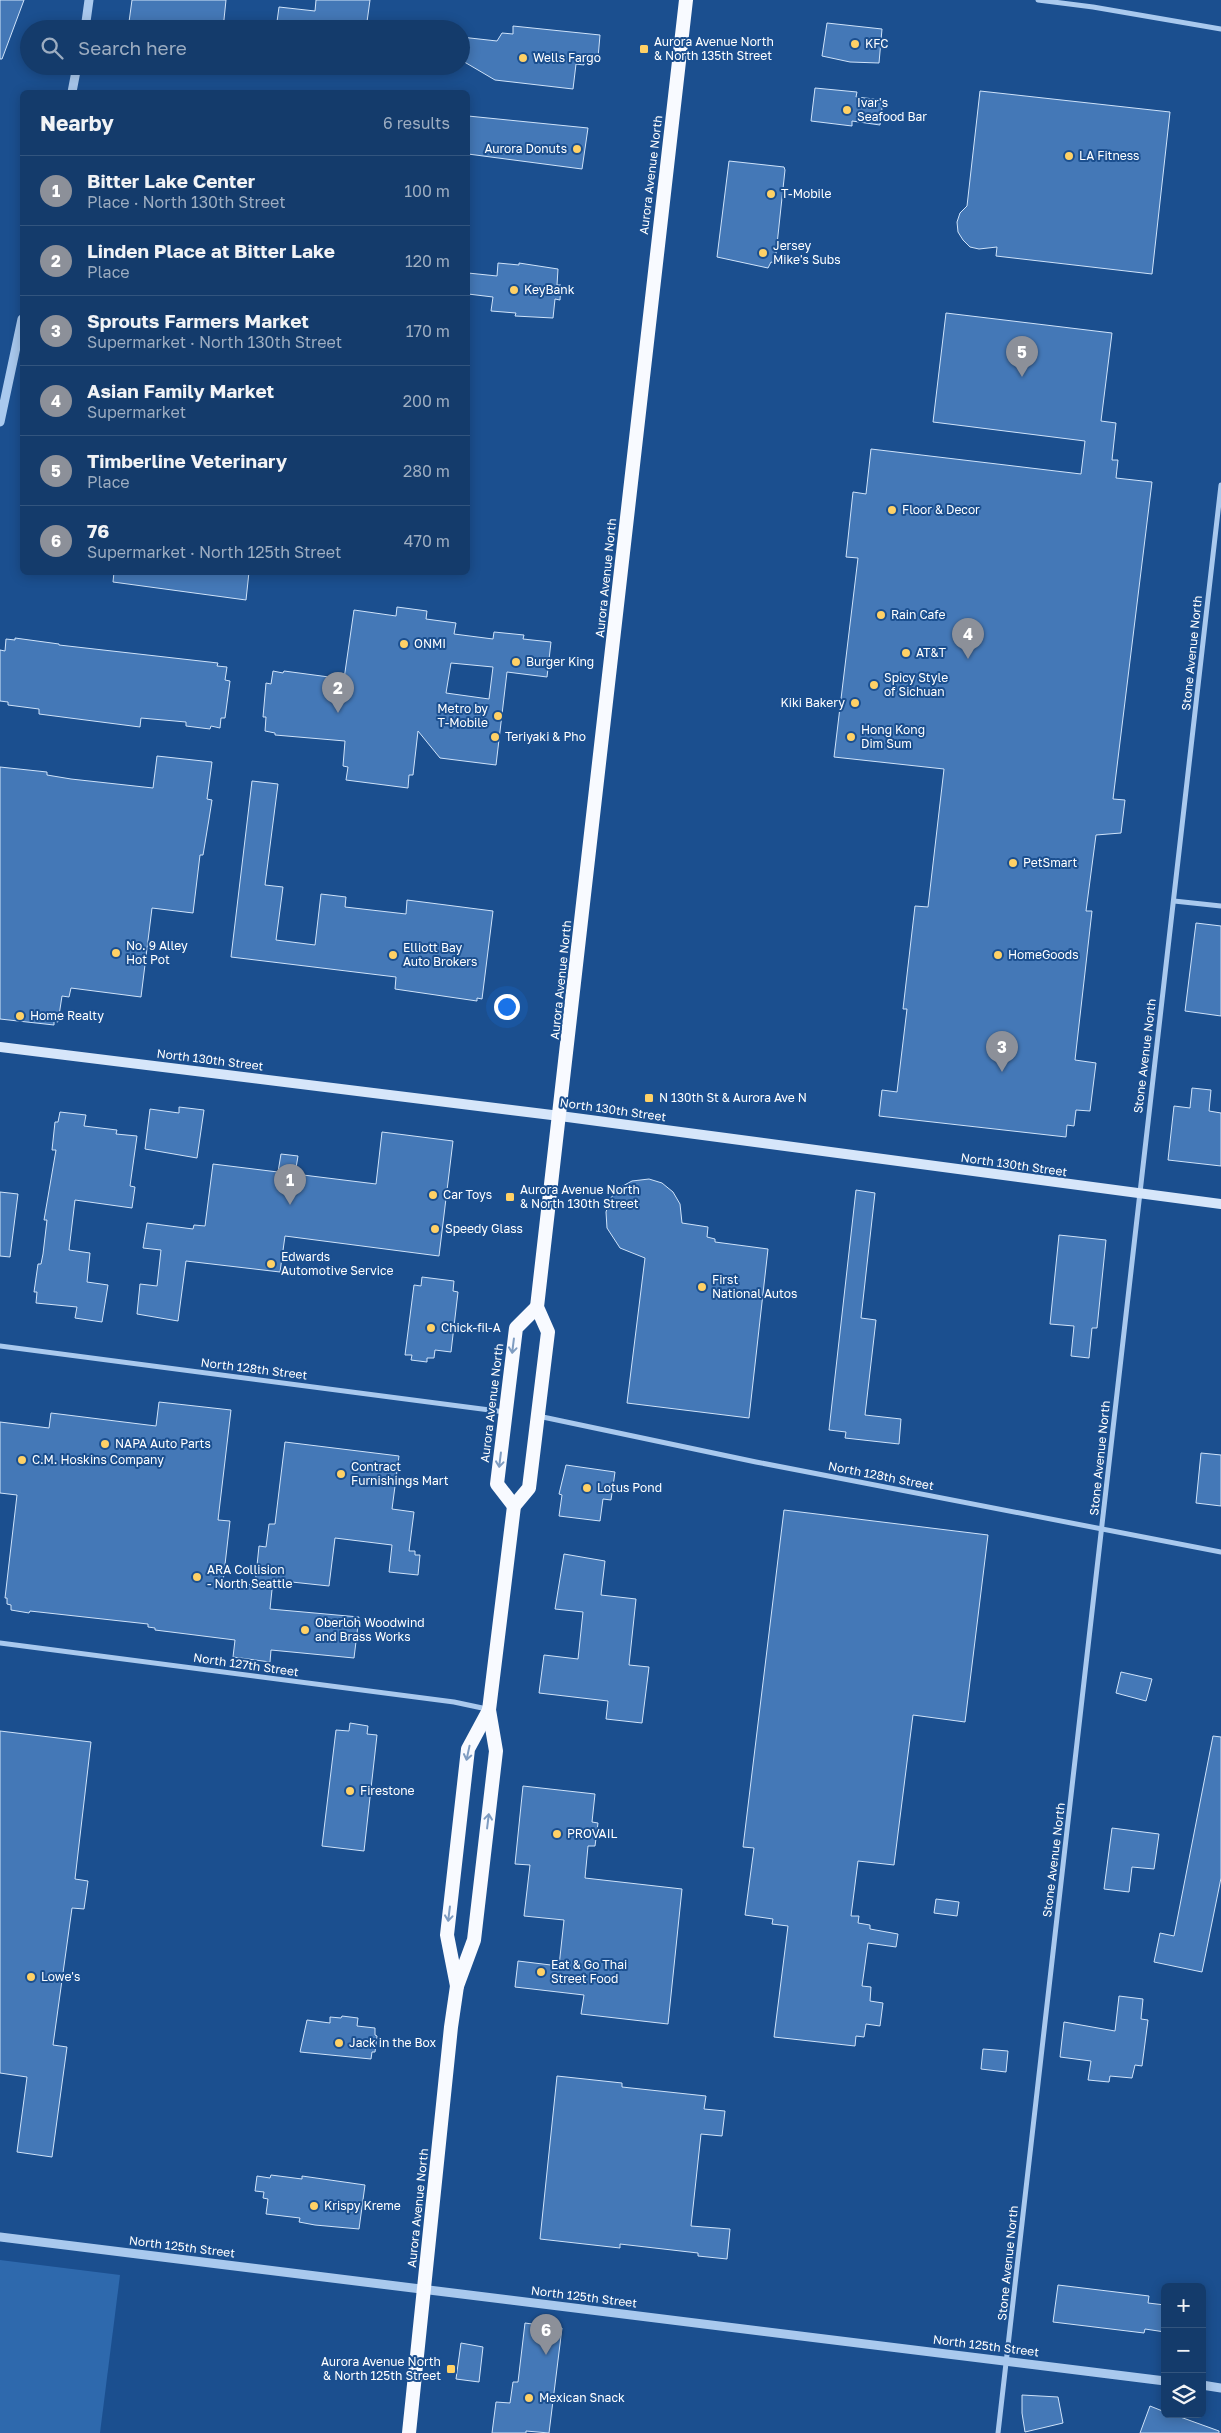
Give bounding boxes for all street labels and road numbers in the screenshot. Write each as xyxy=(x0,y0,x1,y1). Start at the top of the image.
street label: Aurora Avenue North xyxy=(636,114,665,235)
street label: Aurora Avenue North xyxy=(592,518,619,638)
street label: Stone Avenue North xyxy=(1178,595,1205,711)
street label: Aurora Avenue North xyxy=(547,920,574,1040)
street label: Stone Avenue North xyxy=(1130,998,1159,1114)
street label: North 130th Street xyxy=(156,1046,264,1074)
street label: North 130th Street xyxy=(559,1095,667,1124)
street label: North 130th Street xyxy=(960,1150,1068,1179)
street label: Aurora Avenue North xyxy=(477,1342,506,1463)
street label: North 128th Street xyxy=(200,1355,308,1383)
street label: Stone Avenue North xyxy=(1086,1400,1113,1516)
street label: North 128th Street xyxy=(827,1458,935,1493)
street label: North 127th Street xyxy=(192,1650,300,1679)
street label: Stone Avenue North xyxy=(1039,1802,1068,1918)
street label: Aurora Avenue North xyxy=(404,2148,431,2268)
street label: Stone Avenue North xyxy=(994,2205,1021,2321)
street label: North 125th Street xyxy=(128,2233,236,2260)
street label: North 125th Street xyxy=(530,2283,638,2310)
street label: North 125th Street xyxy=(932,2332,1040,2359)

